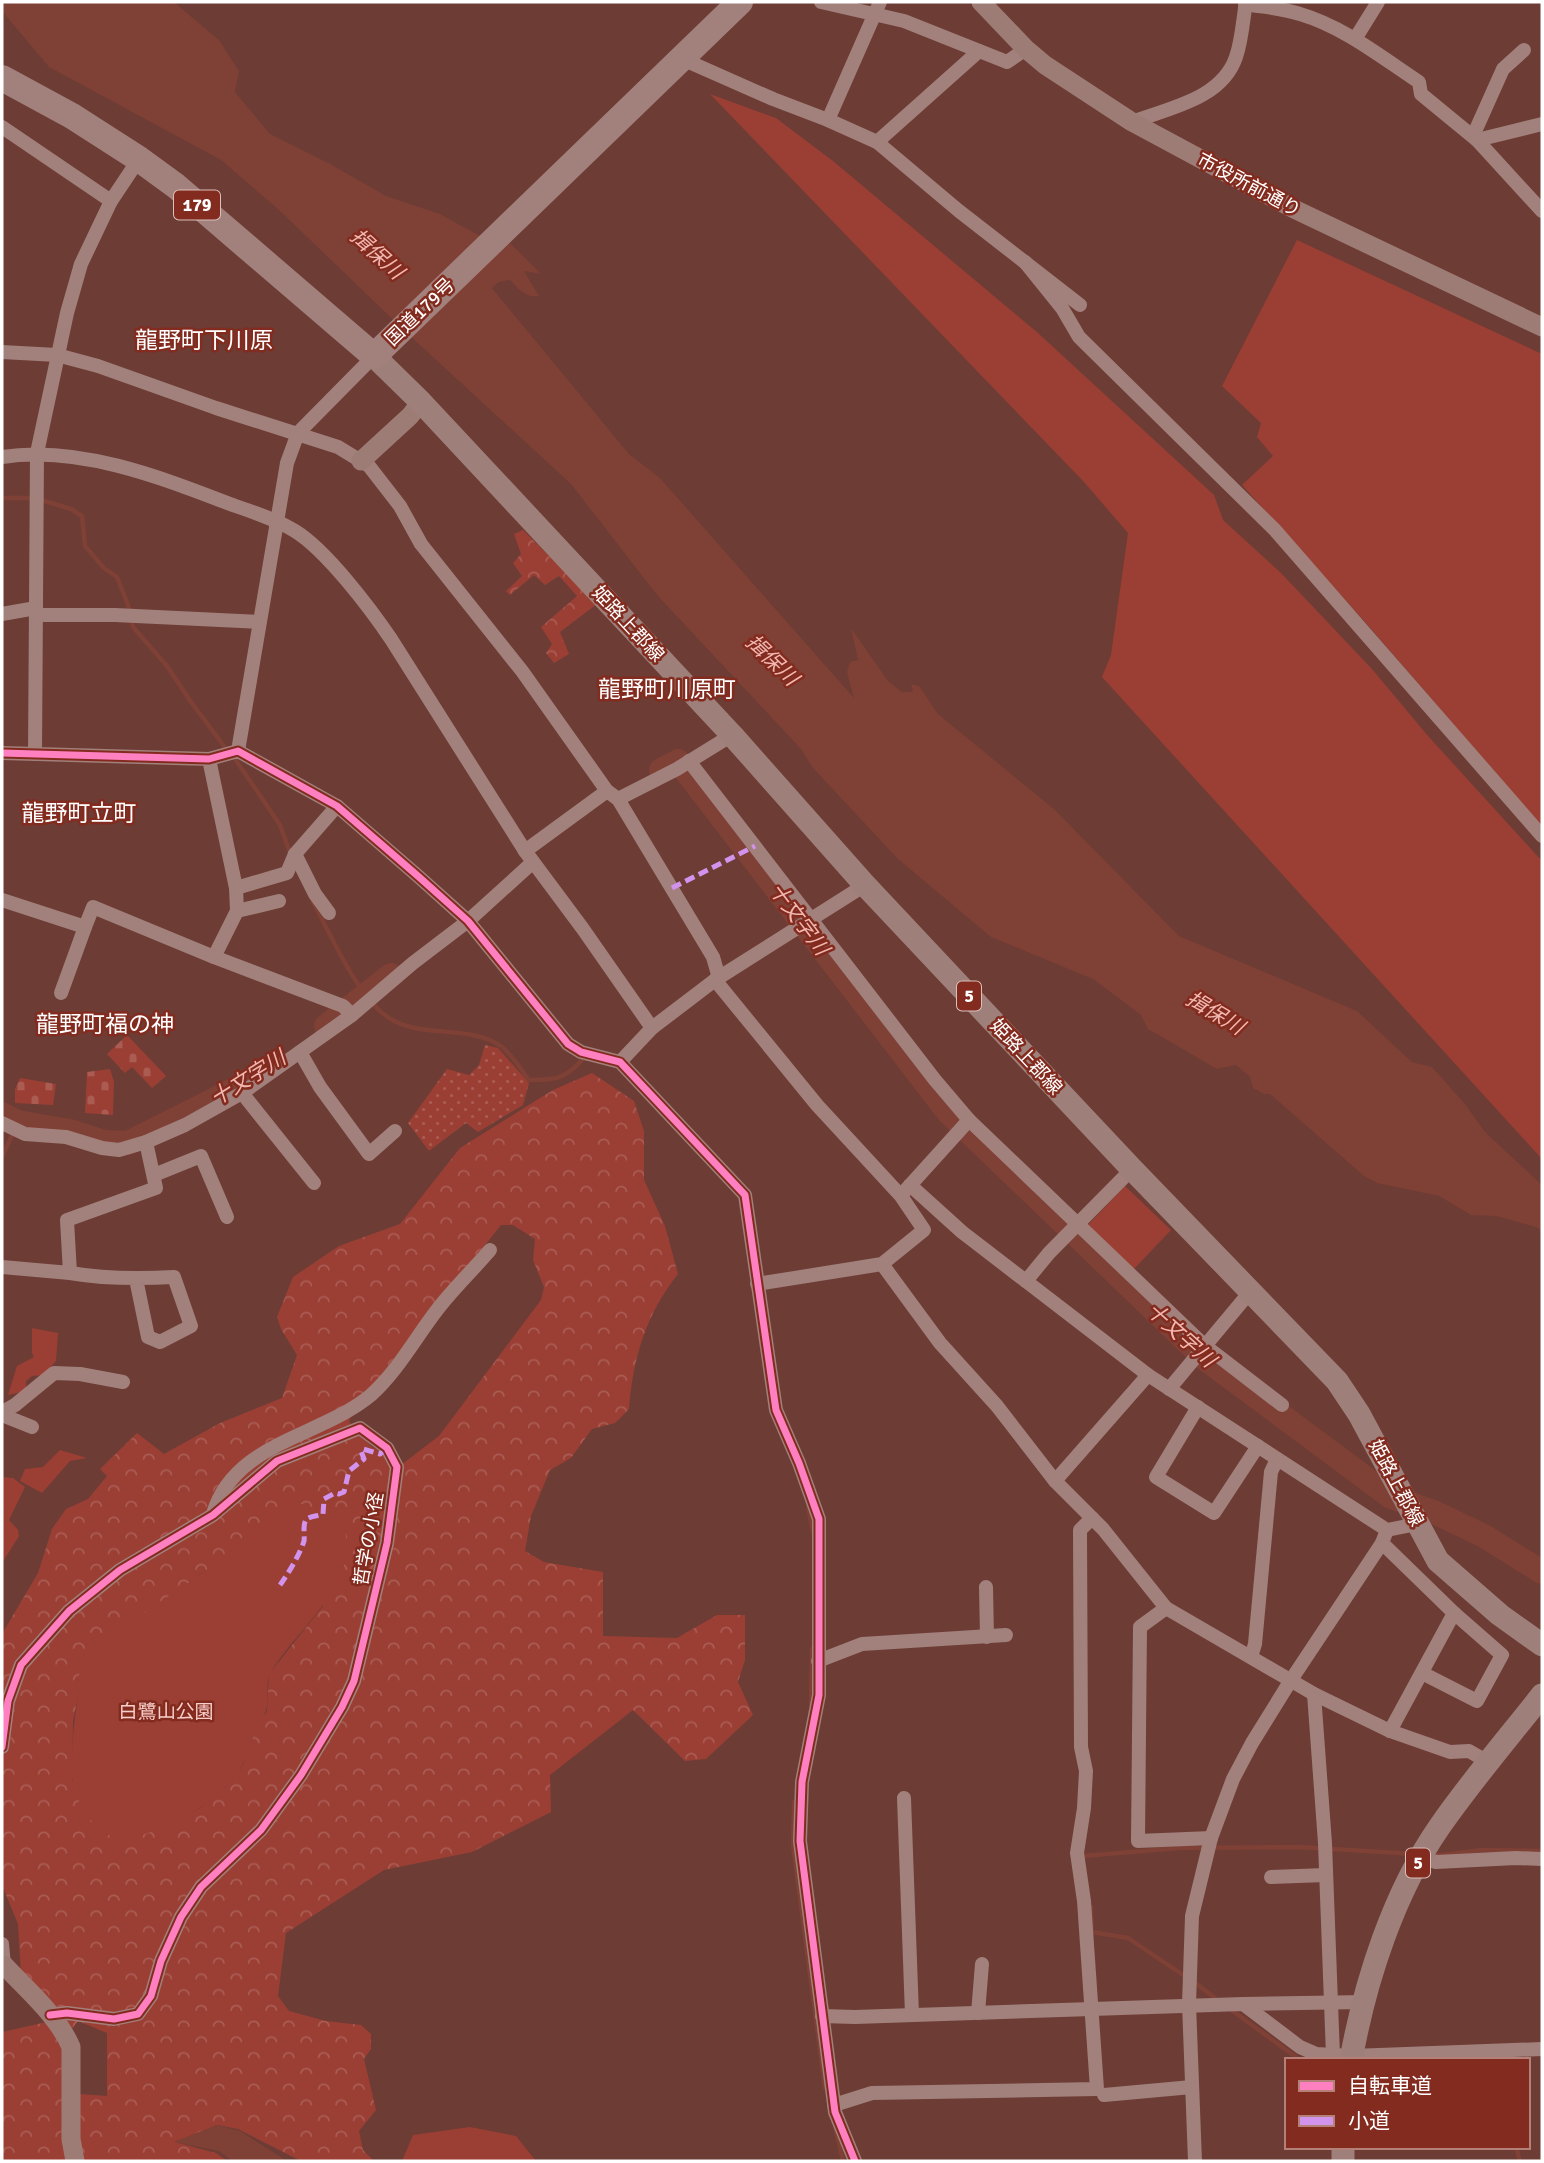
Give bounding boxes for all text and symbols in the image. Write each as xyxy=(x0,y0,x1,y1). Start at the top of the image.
street label: 市役所前通り xyxy=(1193,148,1305,222)
road number: 179 xyxy=(174,190,220,220)
water label: 揖保川 xyxy=(345,223,411,286)
street label: 国道179号 xyxy=(380,273,460,351)
district label: 龍野町下川原 xyxy=(135,326,273,355)
street label: 姫路上郡線 xyxy=(587,581,669,667)
water label: 揖保川 xyxy=(740,629,805,693)
district label: 龍野町川原町 xyxy=(598,675,736,704)
district label: 龍野町立町 xyxy=(22,799,137,828)
water label: 十文字川 xyxy=(763,878,836,962)
road number: 5 xyxy=(957,981,981,1010)
water label: 揖保川 xyxy=(1181,986,1250,1041)
district label: 龍野町福の神 xyxy=(36,1010,174,1039)
street label: 姫路上郡線 xyxy=(985,1014,1067,1100)
water label: 十文字川 xyxy=(205,1044,292,1111)
water label: 十文字川 xyxy=(1141,1297,1222,1374)
street label: 姫路上郡線 xyxy=(1363,1435,1429,1531)
street label: 哲学の小径 xyxy=(349,1490,389,1588)
park label: 白鷺山公園 xyxy=(118,1700,214,1724)
road number: 5 xyxy=(1406,1849,1430,1878)
legend xyxy=(1285,2058,1530,2149)
text: 自転車道 xyxy=(1348,2073,1432,2099)
text: 小道 xyxy=(1348,2108,1390,2134)

